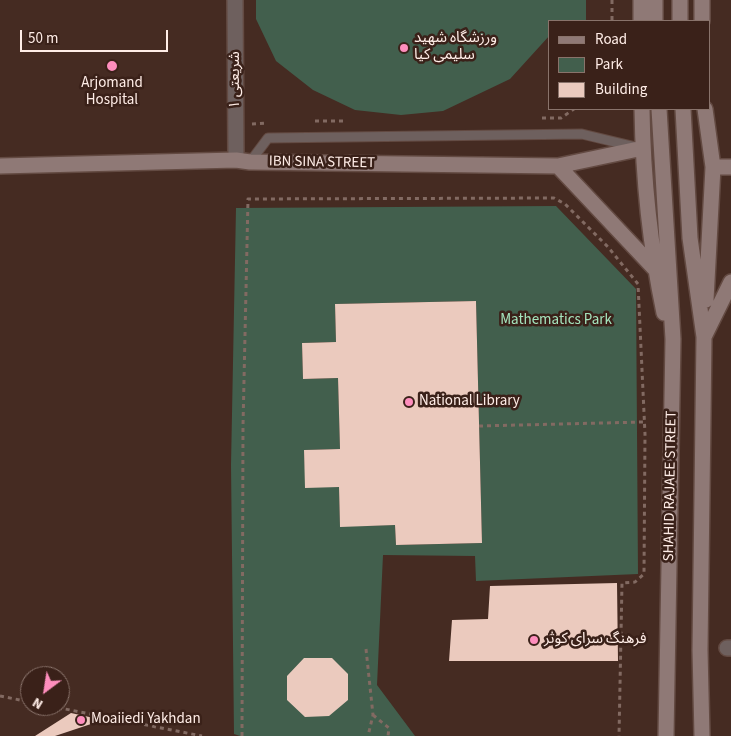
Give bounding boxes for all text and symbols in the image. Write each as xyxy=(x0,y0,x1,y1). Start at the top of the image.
scale bar xyxy=(22,20,170,52)
legend xyxy=(548,20,711,110)
text: 50 m xyxy=(28,28,58,49)
text: Road xyxy=(595,29,627,50)
place label: ورزشگاه شهید سلیمی کیا xyxy=(414,30,497,65)
marker: ورزشگاه شهید سلیمی کیا xyxy=(398,42,410,54)
street label: شریعتی ۱ xyxy=(227,51,245,109)
text: Park xyxy=(595,54,623,75)
marker: Arjomand Hospital xyxy=(105,59,119,73)
place label: Arjomand Hospital xyxy=(81,75,143,110)
text: Building xyxy=(595,79,647,100)
street label: IBN SINA STREET xyxy=(269,153,375,173)
park label: Mathematics Park xyxy=(500,312,612,330)
place label: National Library xyxy=(419,393,520,411)
marker: National Library xyxy=(403,396,415,408)
street label: SHAHID RAJAEE STREET xyxy=(661,410,681,562)
place label: فرهنگ سرای کوثر xyxy=(544,631,646,649)
marker: فرهنگ سرای کوثر xyxy=(528,634,540,646)
north arrow xyxy=(20,666,70,716)
text: N xyxy=(29,692,47,714)
place label: Moaiiedi Yakhdan xyxy=(91,711,201,729)
marker: Moaiiedi Yakhdan xyxy=(75,714,87,726)

